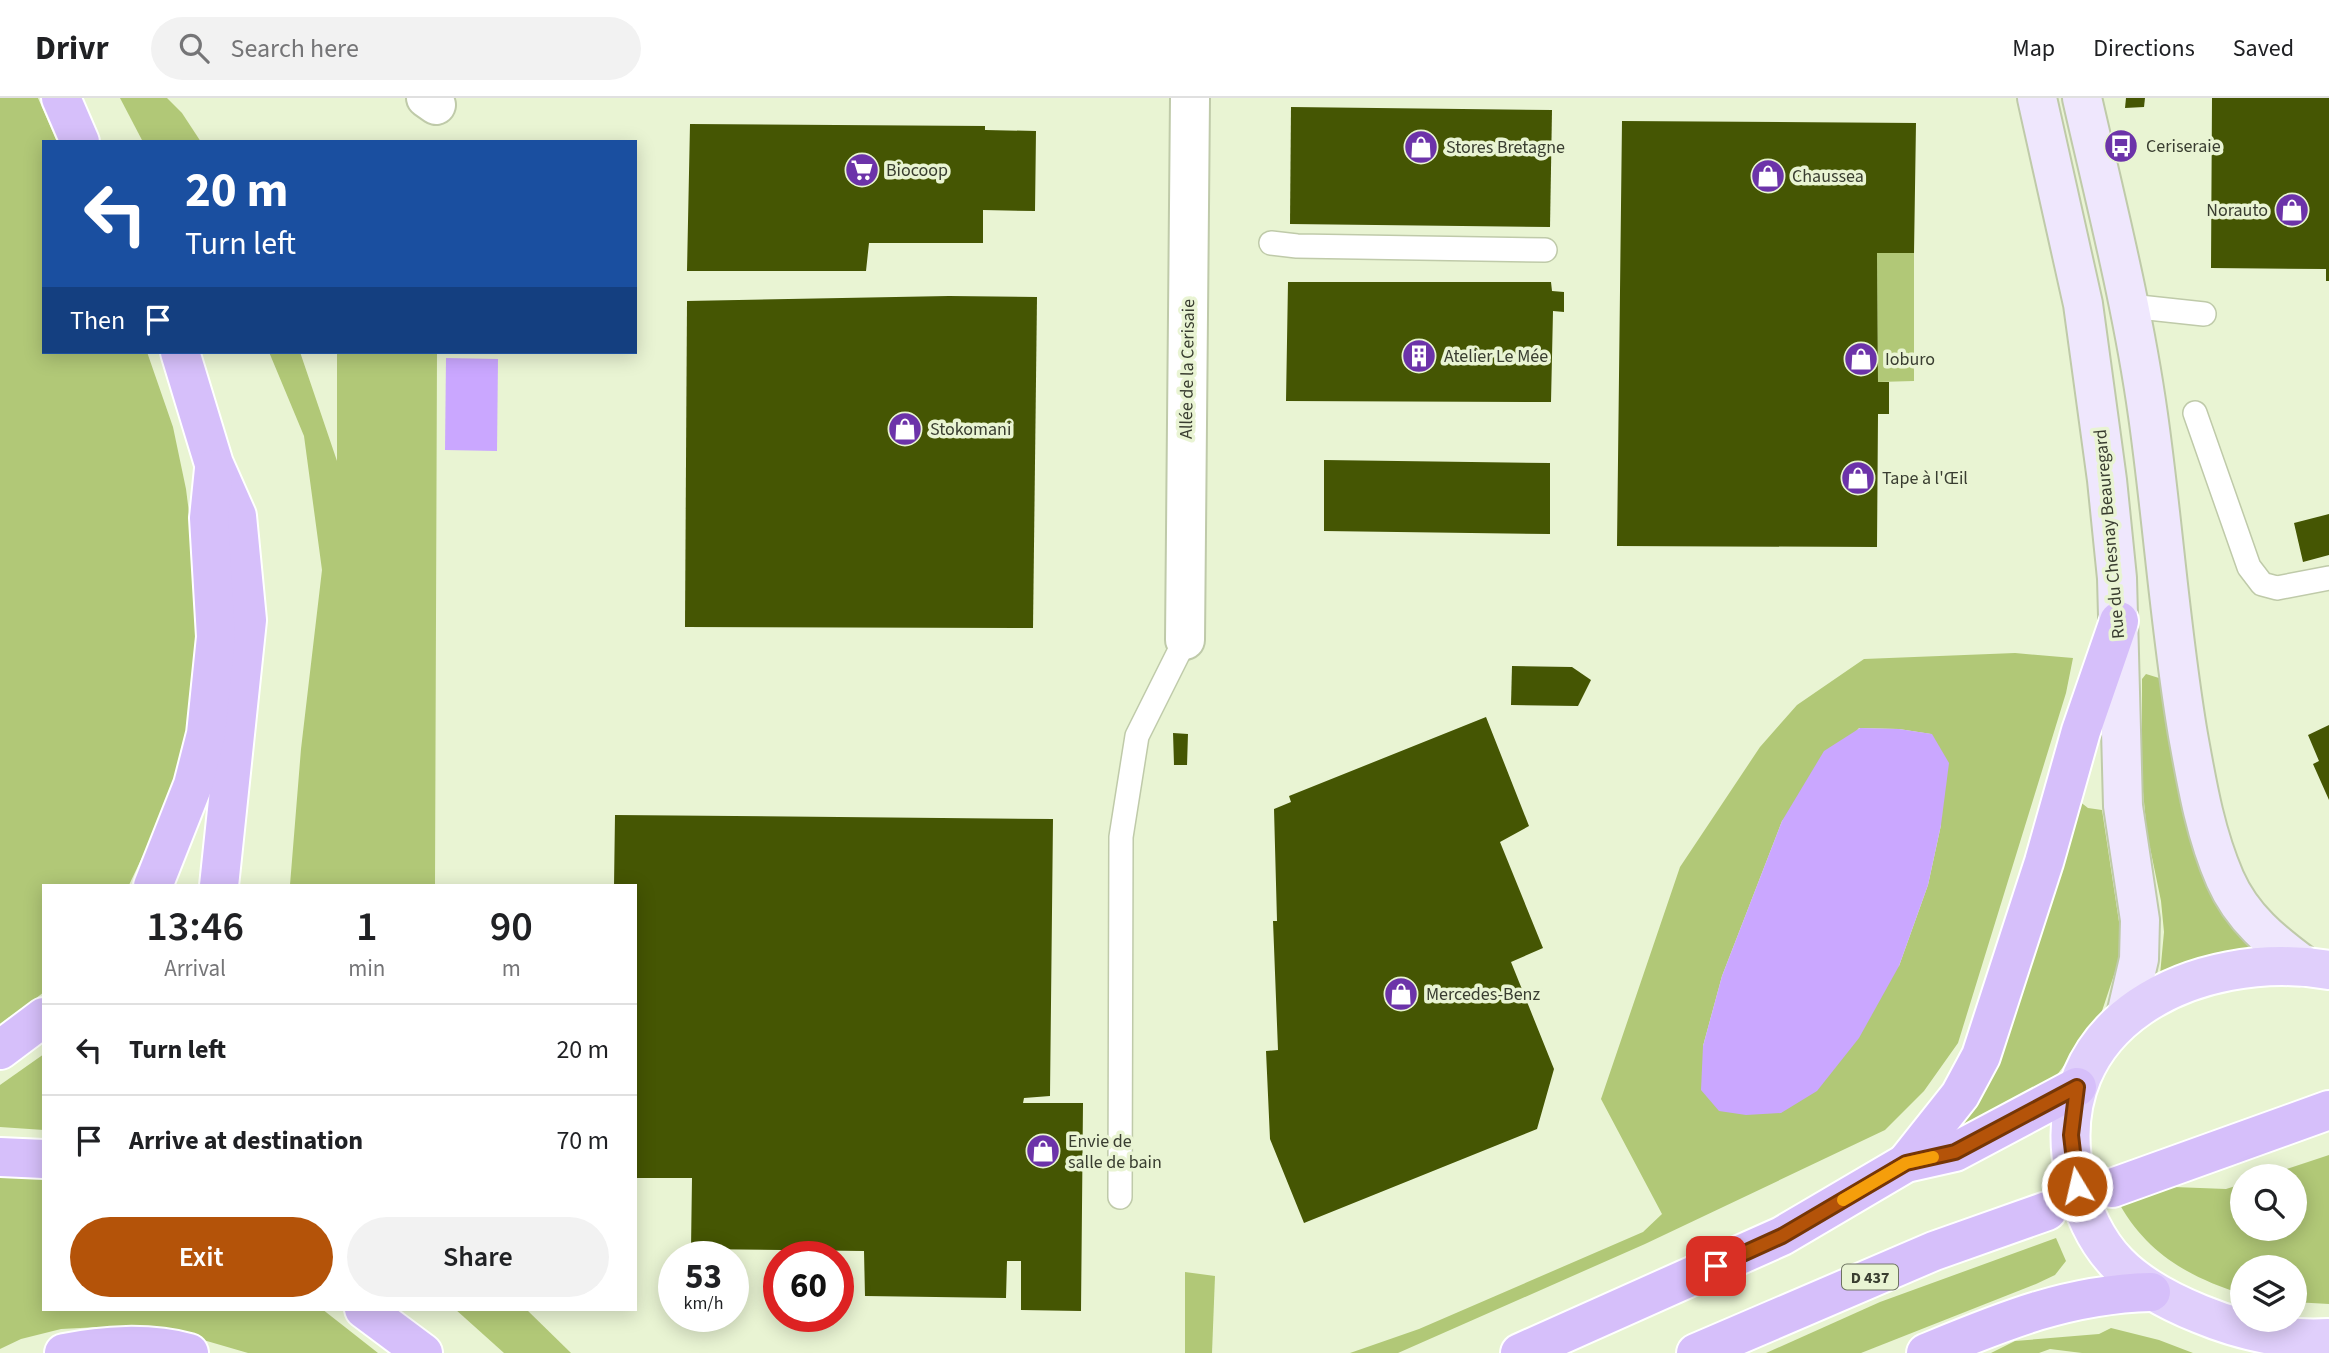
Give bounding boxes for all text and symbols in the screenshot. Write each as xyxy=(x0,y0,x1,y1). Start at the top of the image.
search box xyxy=(151,17,641,80)
text: Drivr xyxy=(35,25,109,72)
icon: search xyxy=(175,29,213,67)
text: Search here xyxy=(231,30,359,67)
text: Map xyxy=(2012,31,2055,66)
text: Directions xyxy=(2093,31,2195,66)
text: Saved xyxy=(2233,31,2294,66)
bus stop icon: Ceriseraie xyxy=(2102,127,2140,165)
shop icon: Stores Bretagne xyxy=(1402,128,1440,166)
place label: Ceriseraie xyxy=(2146,134,2221,159)
place label: Stores Bretagne xyxy=(1446,135,1565,160)
supermarket icon: Biocoop xyxy=(843,151,881,189)
text: 20 m xyxy=(185,156,289,226)
shop icon: Chaussea xyxy=(1749,157,1787,195)
place label: Biocoop xyxy=(886,158,948,183)
place label: Chaussea xyxy=(1792,164,1864,189)
icon: left xyxy=(70,168,161,259)
shop icon: Norauto xyxy=(2273,191,2311,229)
place label: Norauto xyxy=(2206,198,2268,223)
text: Turn left xyxy=(185,221,296,267)
street label: Allée de la Cerisaie xyxy=(1174,299,1201,439)
icon: arrive xyxy=(139,301,177,339)
text: Then xyxy=(70,302,125,339)
building icon: Atelier Le Mée xyxy=(1400,337,1438,375)
shop icon: Ioburo xyxy=(1842,340,1880,378)
place label: Atelier Le Mée xyxy=(1444,344,1548,369)
place label: Ioburo xyxy=(1885,347,1935,372)
shop icon: Stokomani xyxy=(886,410,924,448)
place label: Stokomani xyxy=(930,417,1011,442)
street label: Rue du Chesnay Beauregard xyxy=(2088,428,2131,640)
shop icon: Tape à l'Œil xyxy=(1839,459,1877,497)
place label: Tape à l'Œil xyxy=(1882,466,1968,491)
text: 13:46 xyxy=(146,897,244,957)
text: 1 xyxy=(356,897,378,957)
text: 90 xyxy=(490,897,533,957)
text: Arrival xyxy=(164,952,226,985)
text: min xyxy=(348,952,385,985)
text: m xyxy=(502,952,521,985)
shop icon: Mercedes-Benz xyxy=(1382,975,1420,1013)
place label: Mercedes-Benz xyxy=(1426,982,1540,1007)
icon: left xyxy=(70,1031,108,1069)
text: Turn left xyxy=(129,1031,226,1068)
text: 20 m xyxy=(556,1031,609,1068)
icon: arrive xyxy=(70,1122,108,1160)
text: Arrive at destination xyxy=(129,1122,363,1159)
text: 70 m xyxy=(556,1122,609,1159)
place label: Envie de salle de bain xyxy=(1068,1129,1162,1175)
shop icon: Envie de salle de bain xyxy=(1024,1132,1062,1170)
position arrow xyxy=(2040,1149,2114,1223)
map controls xyxy=(2230,1164,2307,1332)
button: search xyxy=(2230,1164,2307,1241)
button: Exit xyxy=(70,1217,333,1297)
button: Share xyxy=(347,1217,609,1297)
pin xyxy=(1686,1236,1746,1296)
speed limit sign: 60 xyxy=(763,1241,854,1332)
icon: arrive xyxy=(1697,1247,1735,1285)
text: 53 xyxy=(685,1252,722,1302)
button: layers xyxy=(2230,1255,2307,1332)
road number: D 437 xyxy=(1842,1264,1898,1289)
text: km/h xyxy=(684,1291,723,1316)

